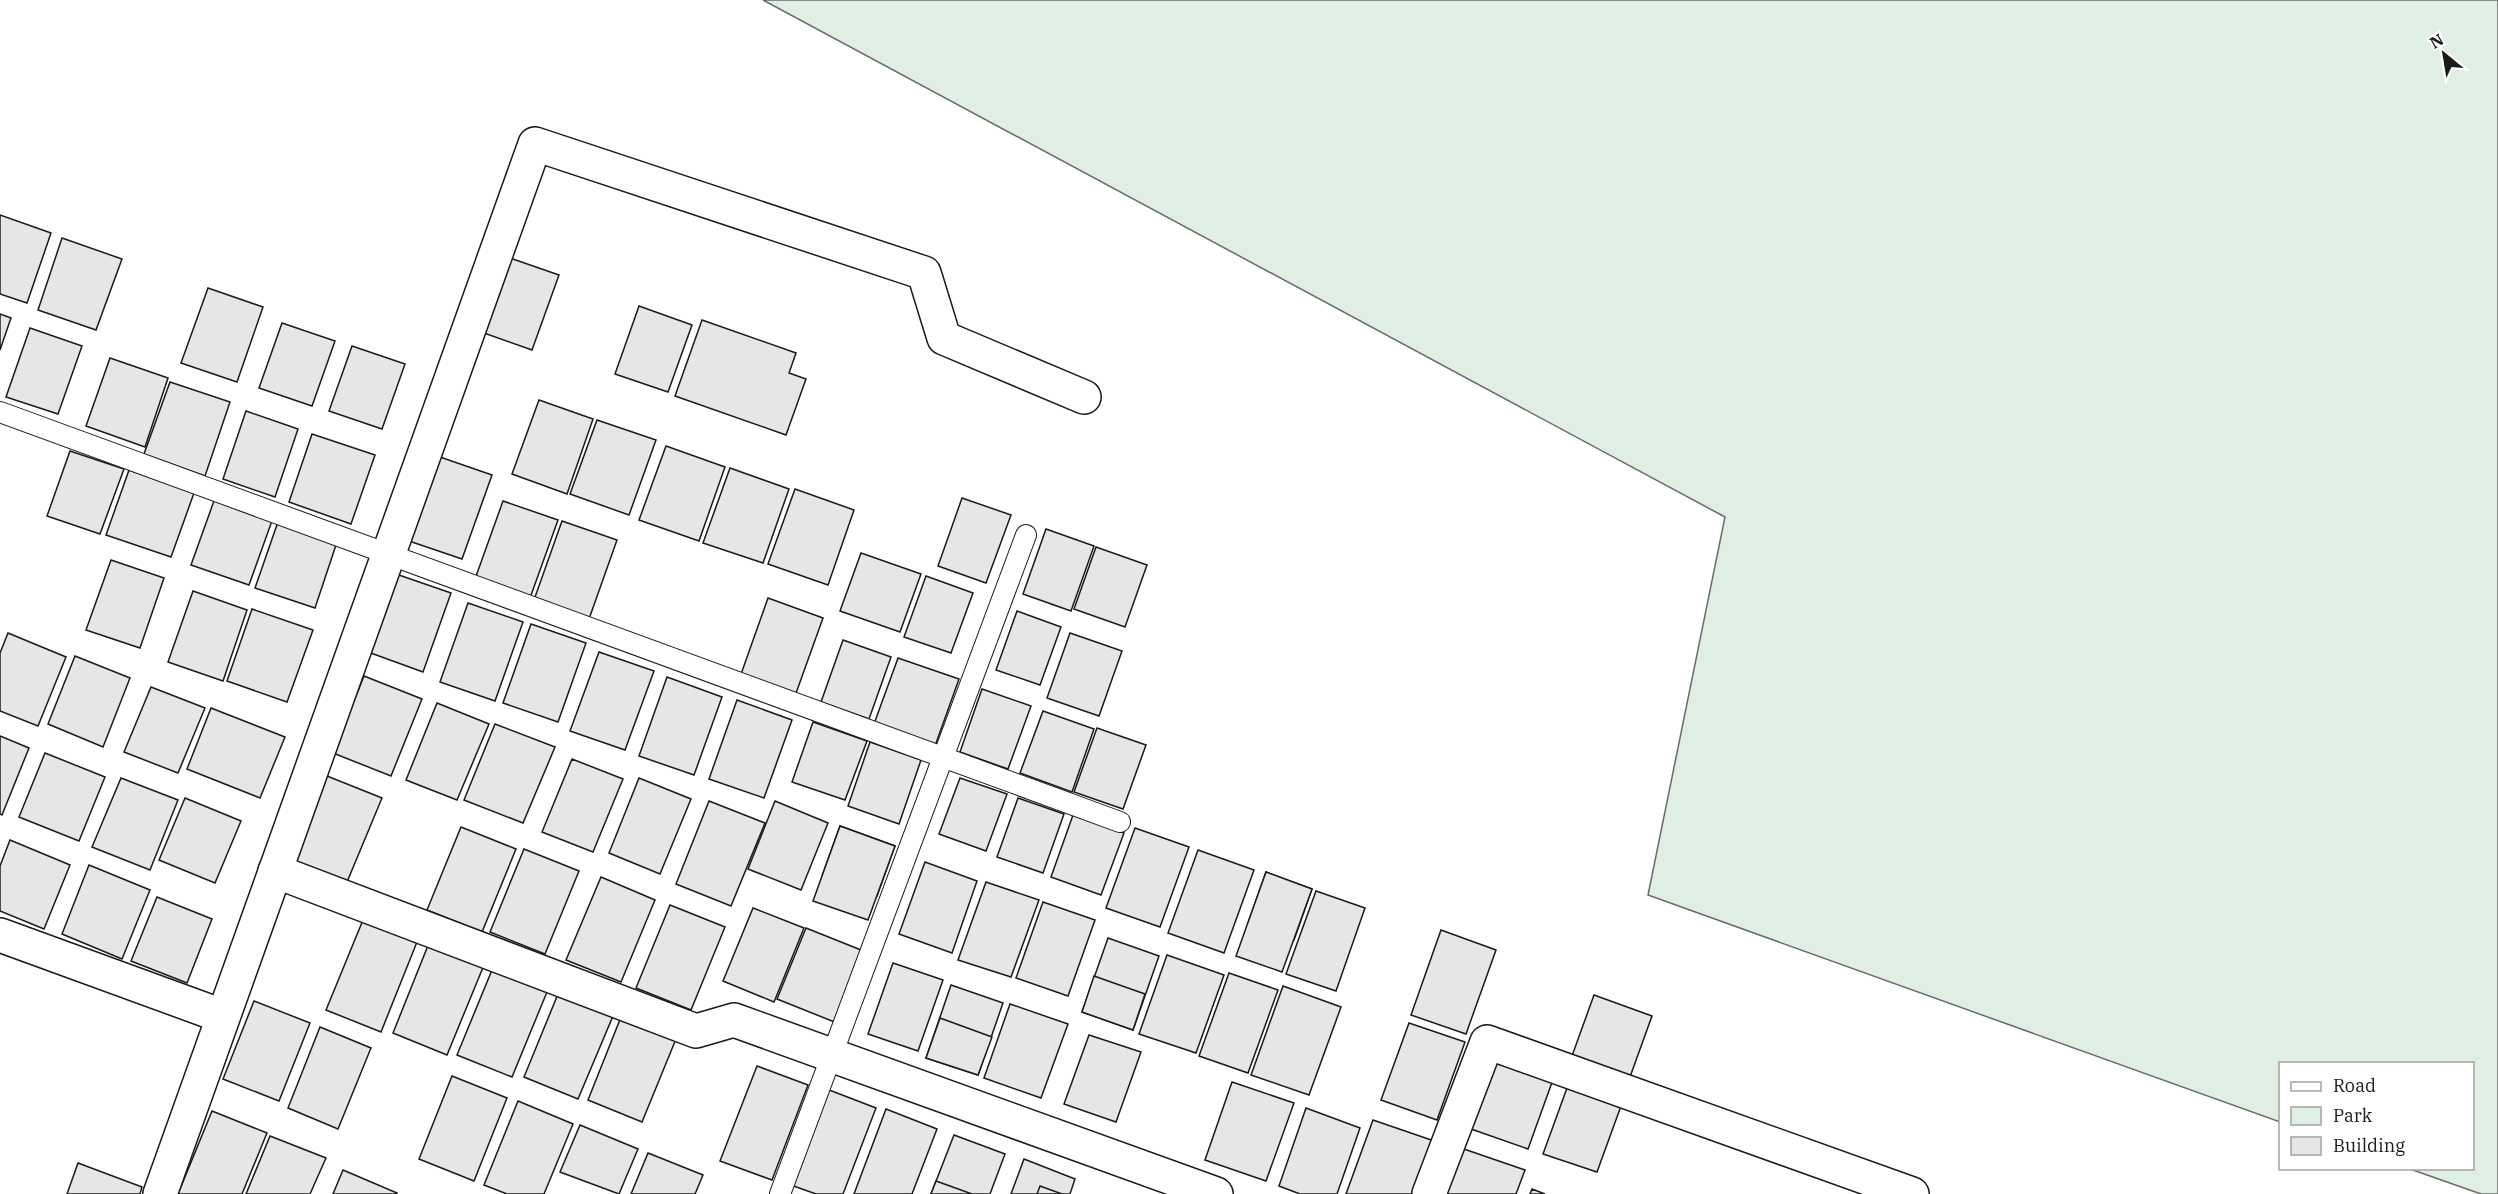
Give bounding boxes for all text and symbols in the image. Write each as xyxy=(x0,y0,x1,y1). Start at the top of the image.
north arrow xyxy=(2414,24,2474,84)
text: N xyxy=(2426,29,2447,53)
legend xyxy=(2279,1062,2474,1170)
text: Road xyxy=(2333,1074,2376,1097)
text: Park xyxy=(2333,1104,2373,1127)
text: Building xyxy=(2333,1134,2405,1157)

